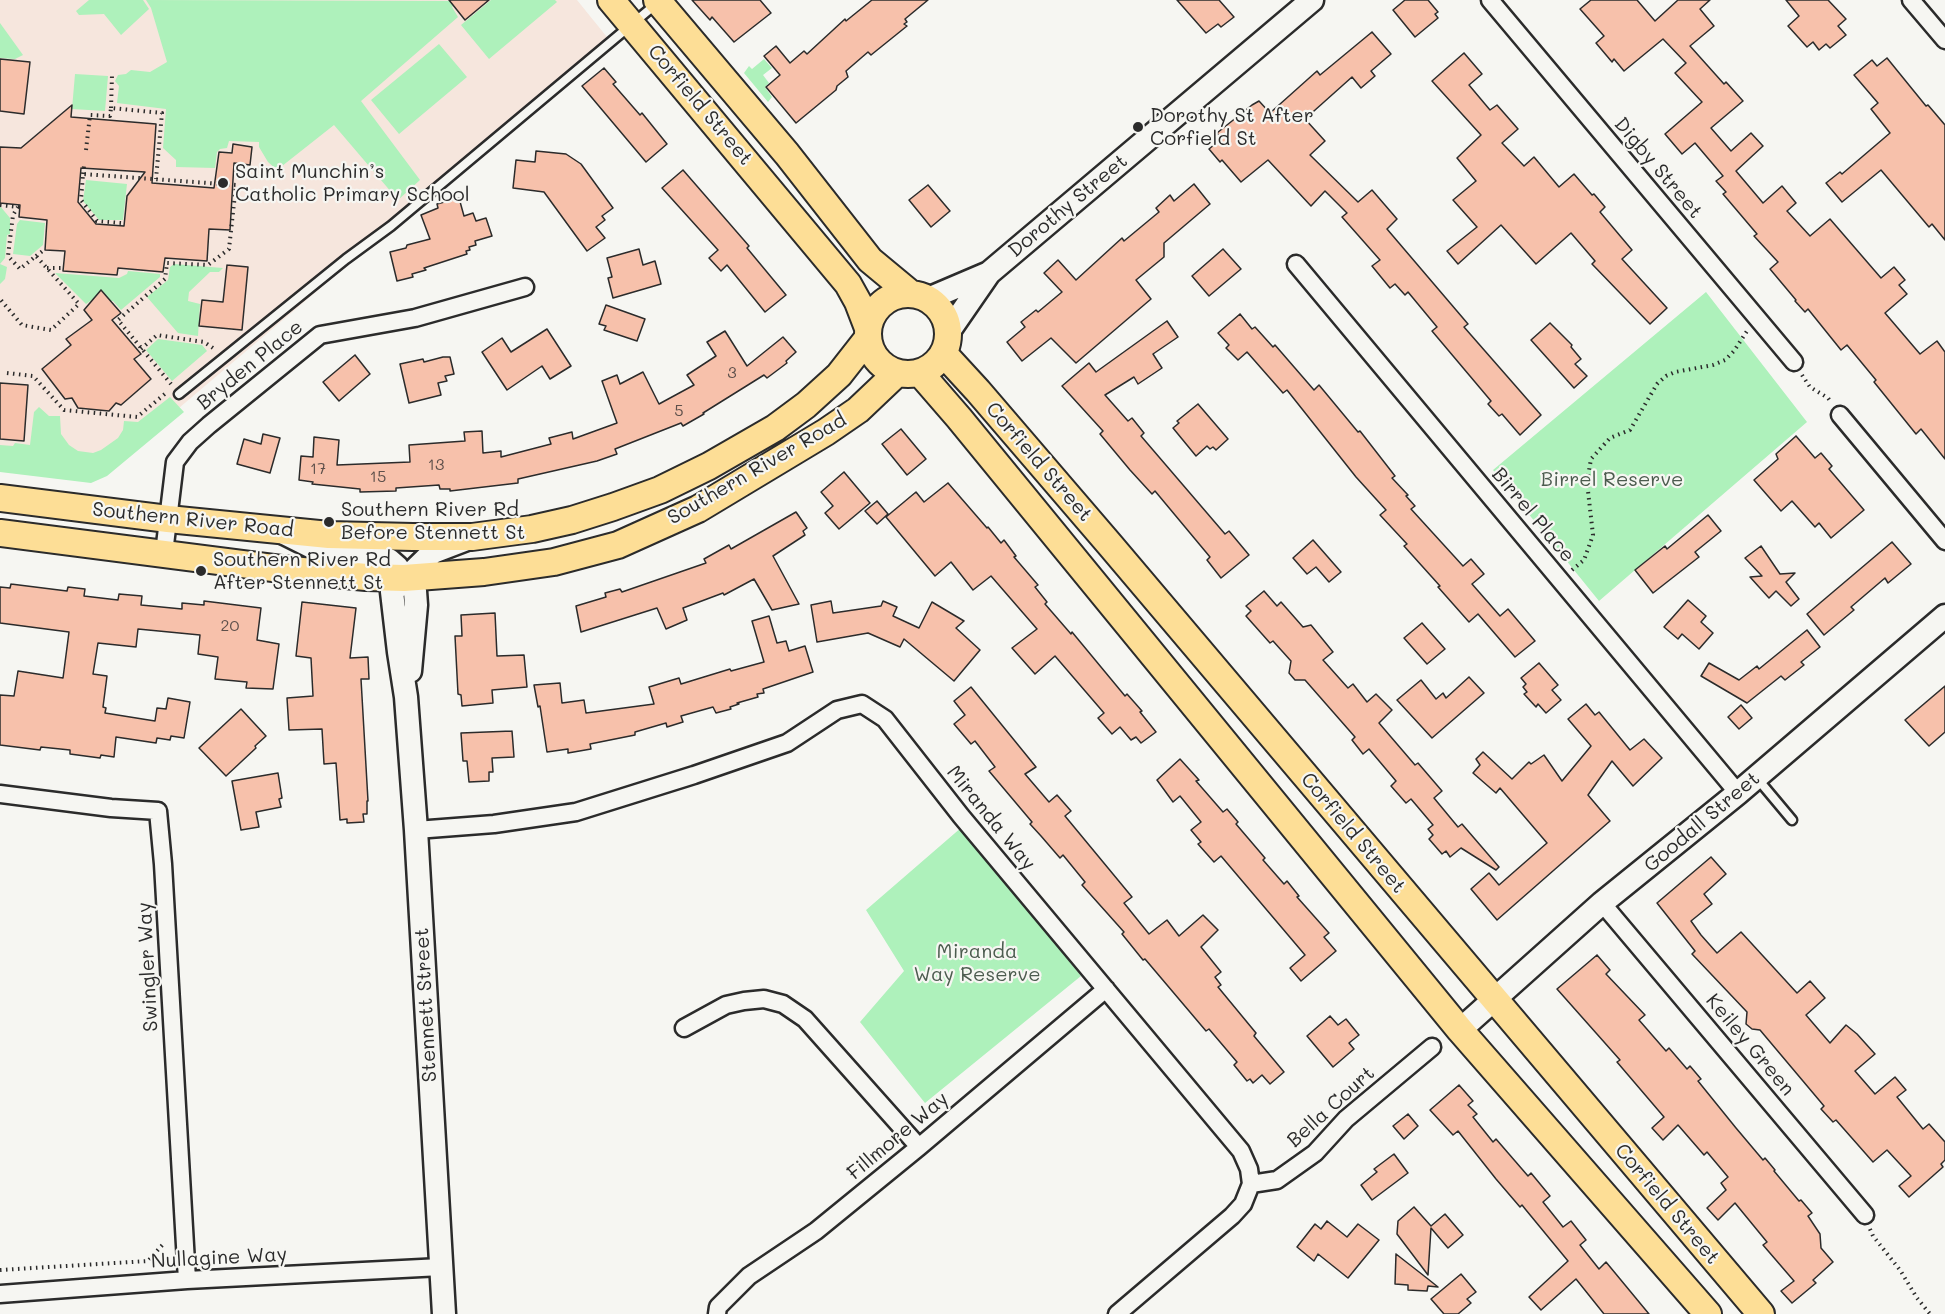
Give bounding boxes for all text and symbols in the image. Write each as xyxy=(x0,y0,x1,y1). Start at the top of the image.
street label: Corfield Street xyxy=(643,40,757,170)
place label: Dorothy St After Corfield St xyxy=(1150,104,1314,151)
street label: Digby Street xyxy=(1609,113,1707,223)
marker: Dorothy St After Corfield St xyxy=(1131,120,1145,134)
street label: Dorothy Street xyxy=(1004,149,1132,263)
place label: Saint Munchin’s Catholic Primary School xyxy=(235,160,470,207)
marker: Saint Munchin’s Catholic Primary School xyxy=(216,176,230,190)
street label: Bryden Place xyxy=(192,315,308,415)
house number: 3 xyxy=(727,363,737,383)
street label: Corfield Street xyxy=(981,397,1097,527)
house number: 5 xyxy=(674,401,684,421)
street label: Southern River Road xyxy=(663,408,851,530)
house number: 13 xyxy=(428,455,444,475)
house number: 17 xyxy=(310,459,326,479)
street label: Birrel Place xyxy=(1486,463,1580,567)
house number: 15 xyxy=(370,467,386,487)
park label: Birrel Reserve xyxy=(1541,468,1683,492)
street label: Southern River Road xyxy=(91,497,295,543)
place label: Southern River Rd Before Stennett St xyxy=(341,498,525,545)
marker: Southern River Rd Before Stennett St xyxy=(322,515,336,529)
place label: Southern River Rd After Stennett St xyxy=(213,548,391,595)
marker: Southern River Rd After Stennett St xyxy=(194,564,208,578)
house number: 20 xyxy=(221,616,239,636)
street label: Miranda Way xyxy=(942,761,1040,875)
street label: Goodall Street xyxy=(1639,767,1765,877)
street label: Corfield Street xyxy=(1296,768,1410,898)
street label: Swingler Way xyxy=(133,902,163,1032)
street label: Stennett Street xyxy=(410,927,442,1083)
park label: Miranda Way Reserve xyxy=(913,940,1041,987)
street label: Keiley Green xyxy=(1700,989,1800,1101)
street label: Bella Court xyxy=(1282,1061,1380,1153)
street label: Fillmore Way xyxy=(843,1087,953,1185)
street label: Corfield Street xyxy=(1610,1139,1724,1269)
street label: Nullagine Way xyxy=(150,1242,288,1274)

